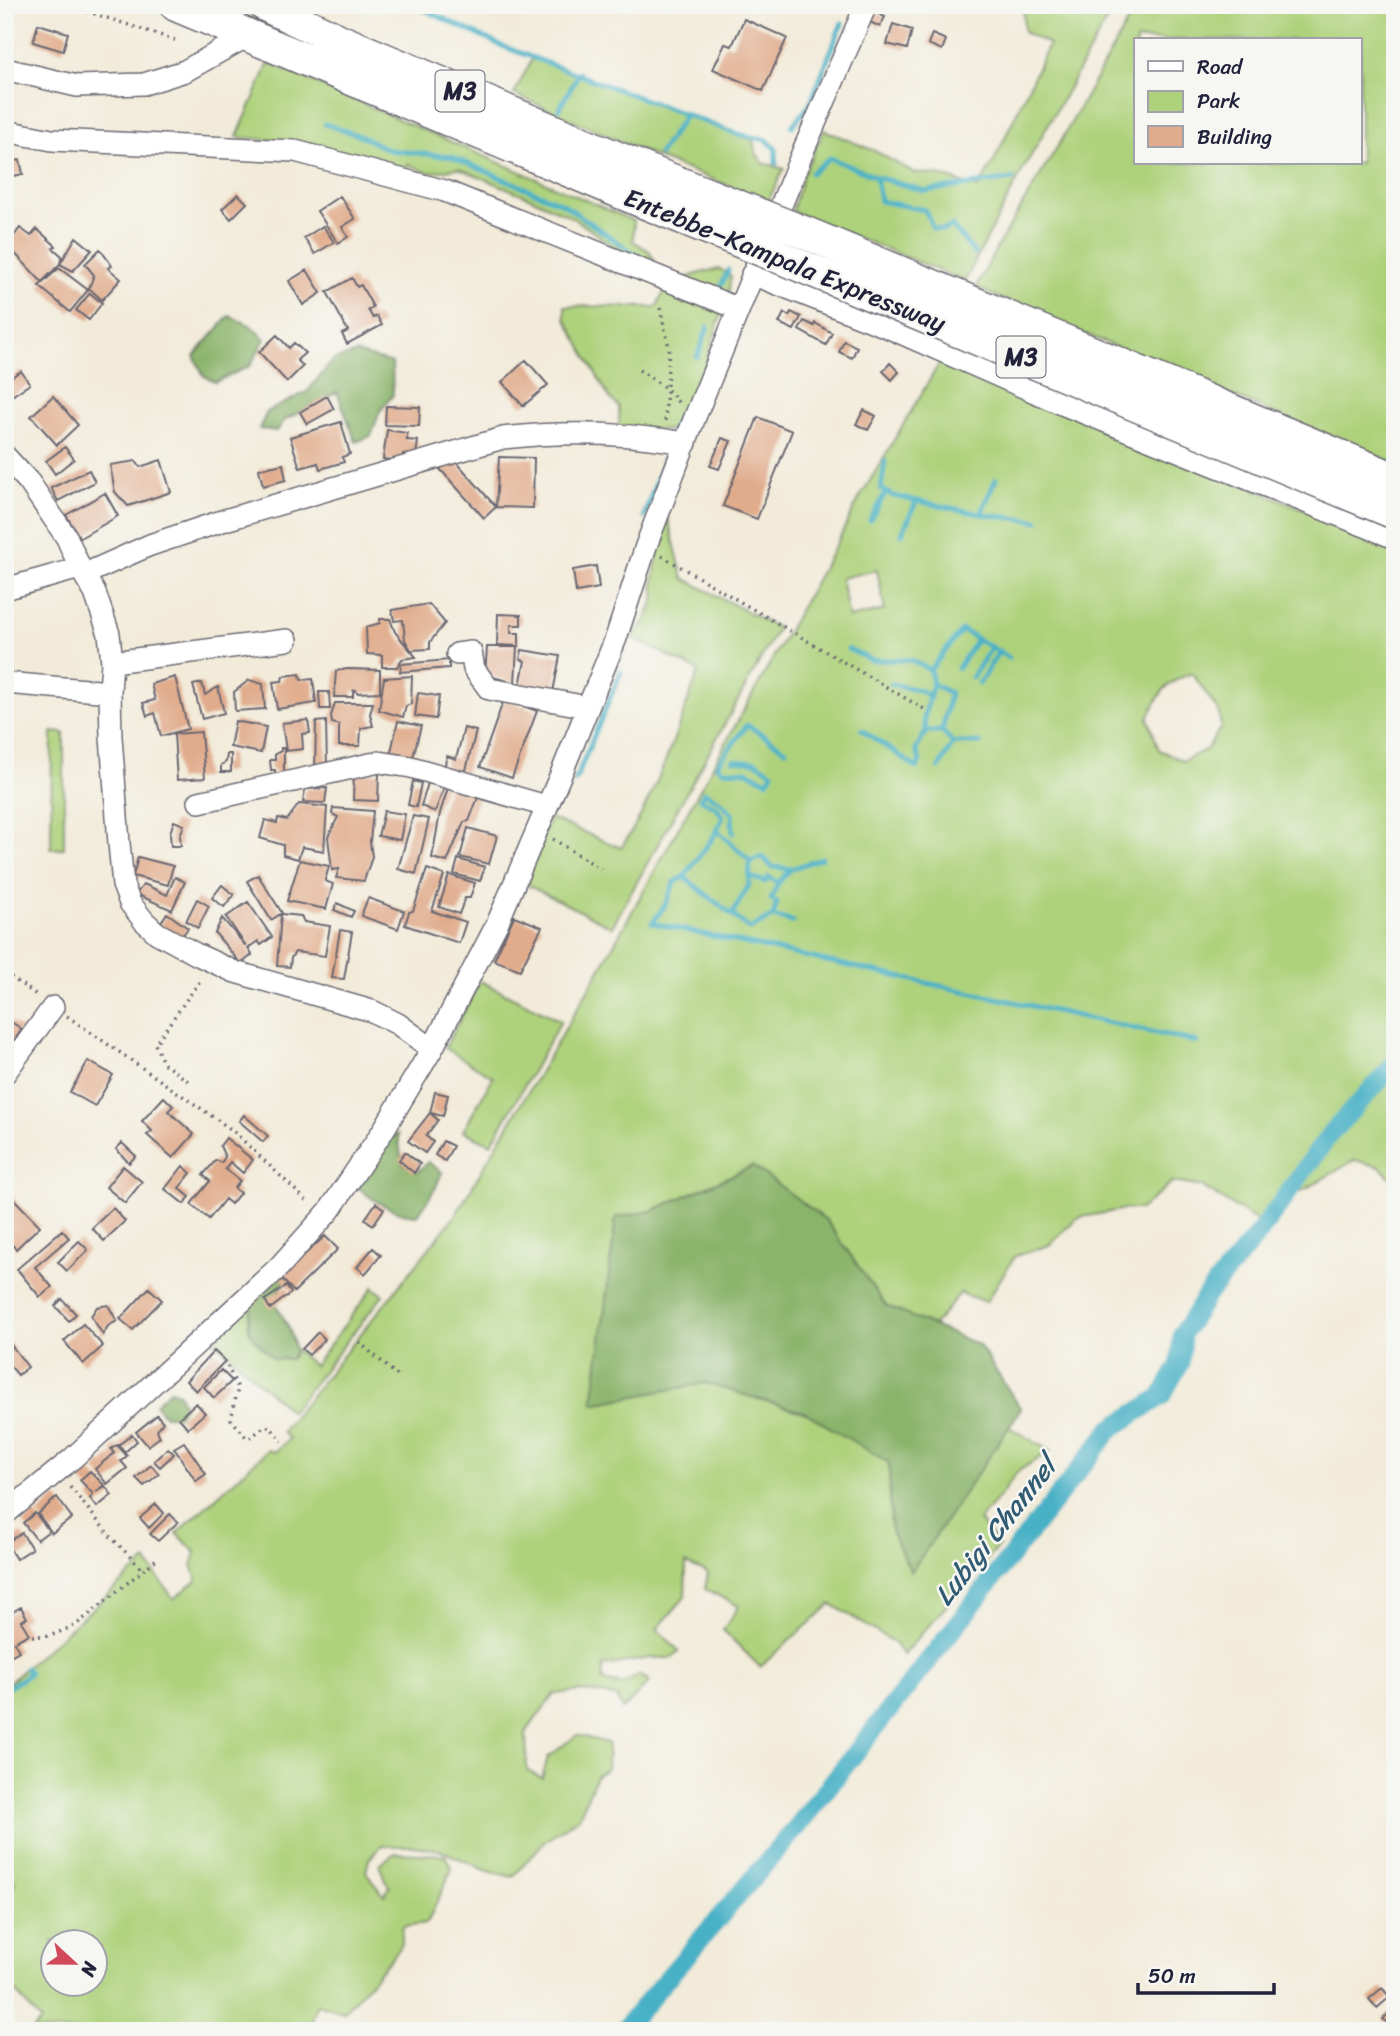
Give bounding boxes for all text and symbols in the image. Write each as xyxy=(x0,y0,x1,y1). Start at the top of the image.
legend xyxy=(1134,38,1362,164)
text: Road xyxy=(1197,48,1244,86)
road number: M3 xyxy=(435,70,484,112)
text: Park xyxy=(1197,82,1240,120)
text: Building xyxy=(1197,118,1273,156)
street label: Entebbe–Kampala Expressway xyxy=(617,174,954,346)
road number: M3 xyxy=(996,336,1046,378)
water label: Lubigi Channel xyxy=(921,1441,1073,1617)
north arrow xyxy=(38,1927,108,1997)
scale bar xyxy=(1138,1952,1274,1996)
text: N xyxy=(71,1956,107,1982)
text: 50 m xyxy=(1148,1957,1196,1995)

